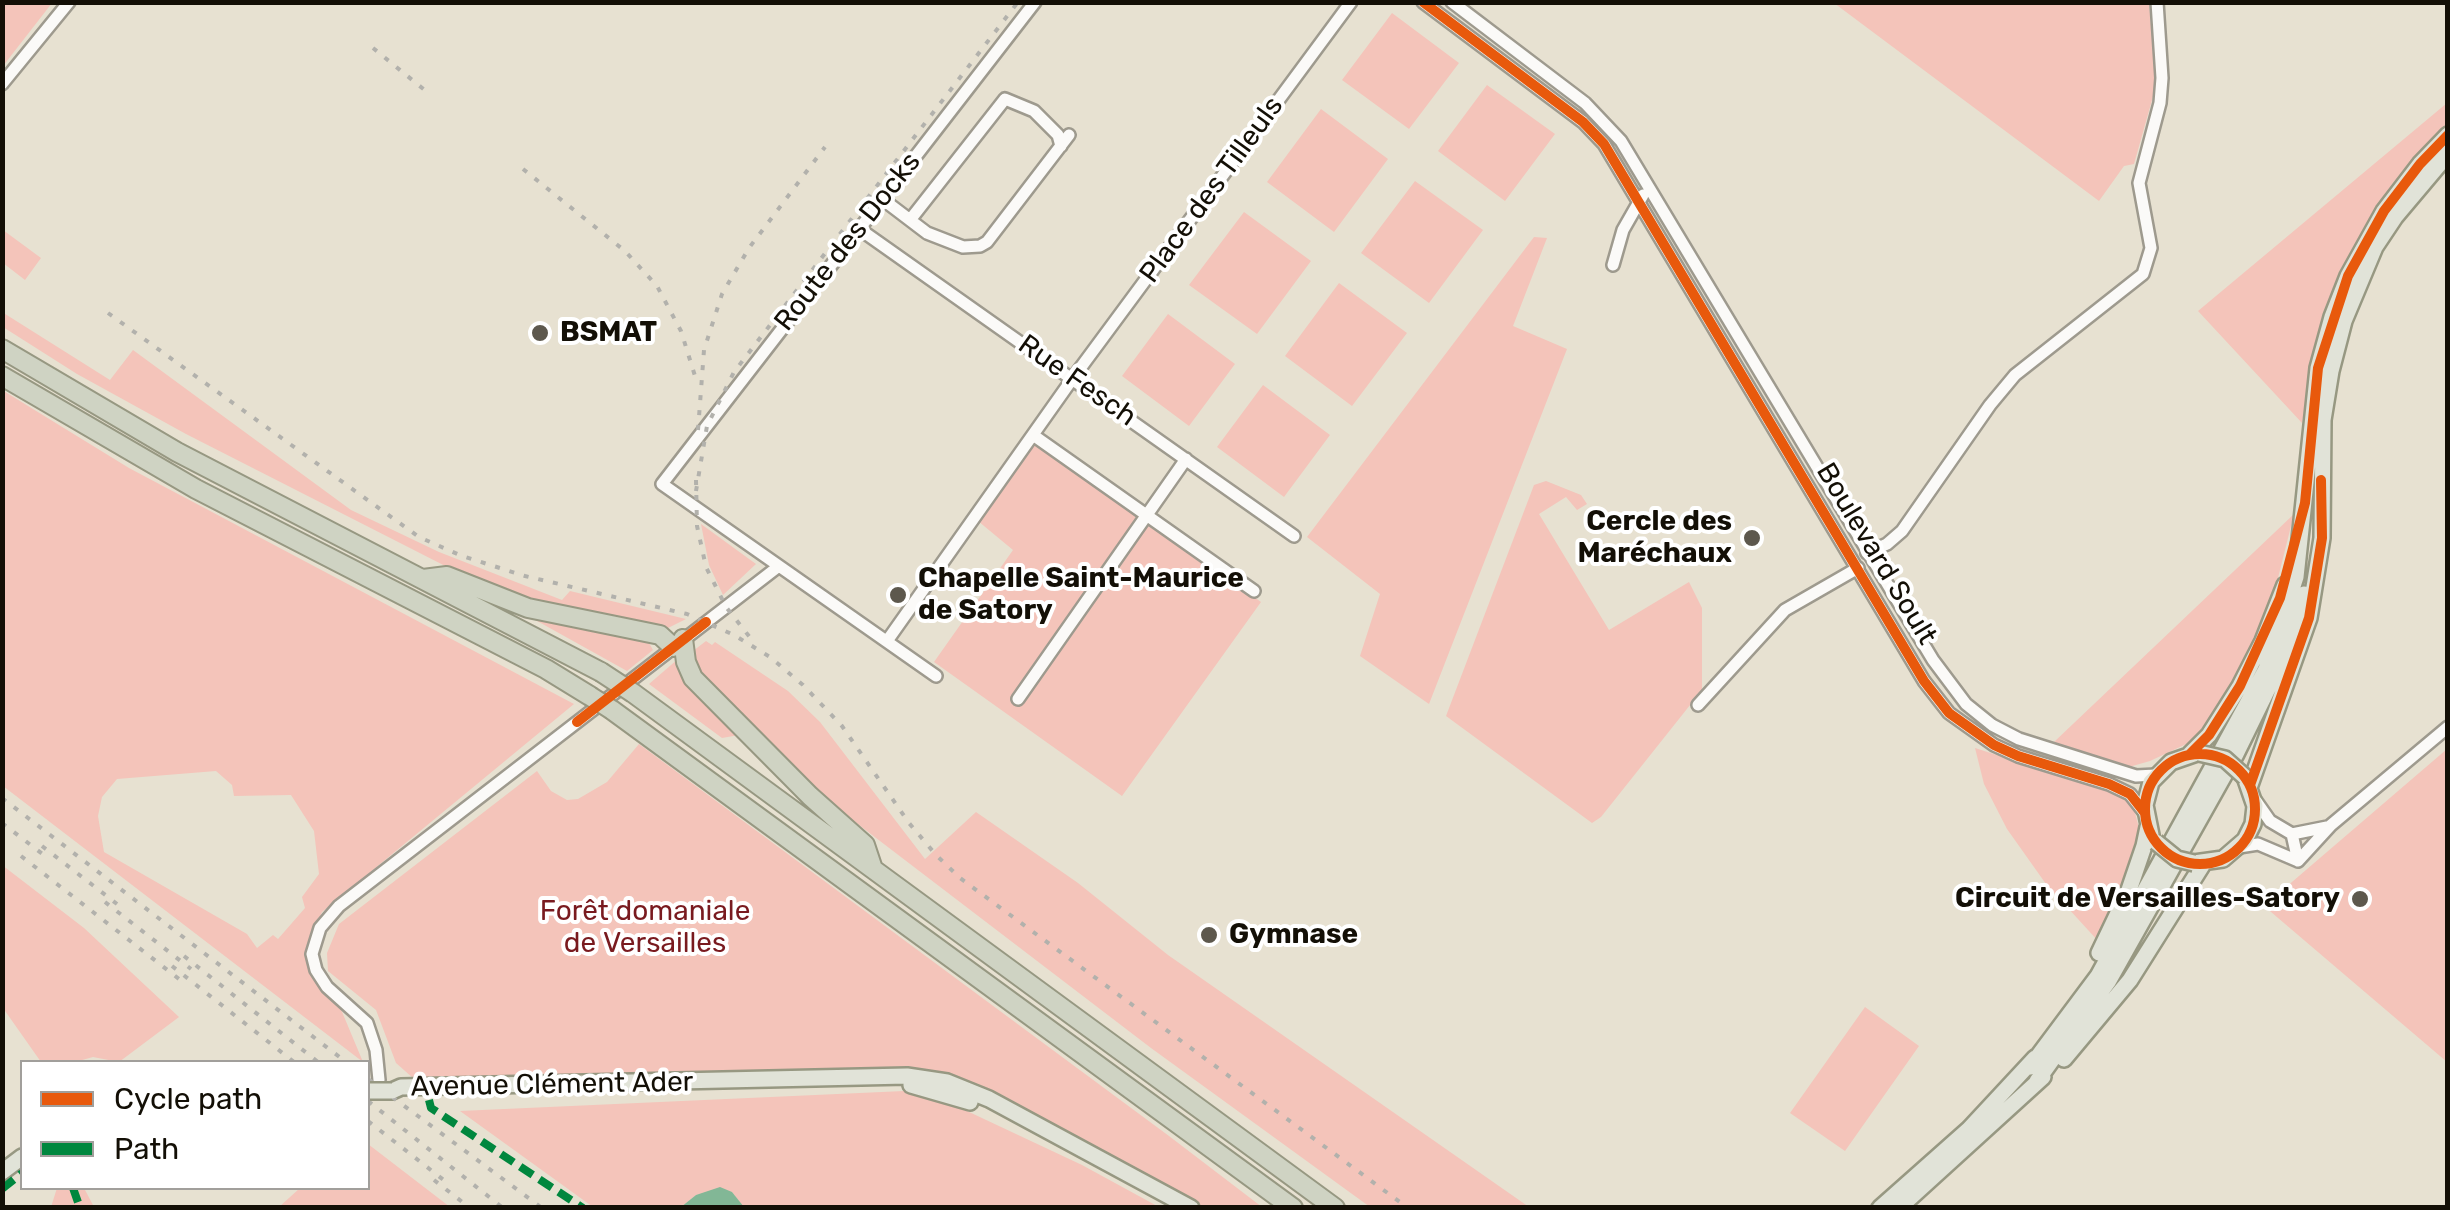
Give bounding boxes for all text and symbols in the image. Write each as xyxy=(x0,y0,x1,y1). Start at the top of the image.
street label: Place des Tilleuls xyxy=(1133,90,1291,290)
street label: Route des Docks xyxy=(768,146,928,338)
place label: BSMAT xyxy=(560,316,657,350)
marker: BSMAT xyxy=(529,322,551,344)
street label: Rue Fesch xyxy=(1012,328,1142,434)
street label: Boulevard Soult xyxy=(1809,457,1943,651)
place label: Cercle des Maréchaux xyxy=(1577,505,1732,571)
marker: Cercle des Maréchaux xyxy=(1741,527,1763,549)
place label: Chapelle Saint-Maurice de Satory xyxy=(918,562,1244,628)
marker: Chapelle Saint-Maurice de Satory xyxy=(887,584,909,606)
place label: Circuit de Versailles-Satory xyxy=(1955,882,2340,916)
marker: Circuit de Versailles-Satory xyxy=(2349,888,2371,910)
park label: Forêt domaniale de Versailles xyxy=(540,895,750,961)
place label: Gymnase xyxy=(1229,918,1358,952)
marker: Gymnase xyxy=(1198,924,1220,946)
legend xyxy=(20,1060,370,1190)
street label: Avenue Clément Ader xyxy=(410,1066,694,1104)
text: Cycle path xyxy=(114,1081,262,1117)
text: Path xyxy=(114,1131,179,1167)

